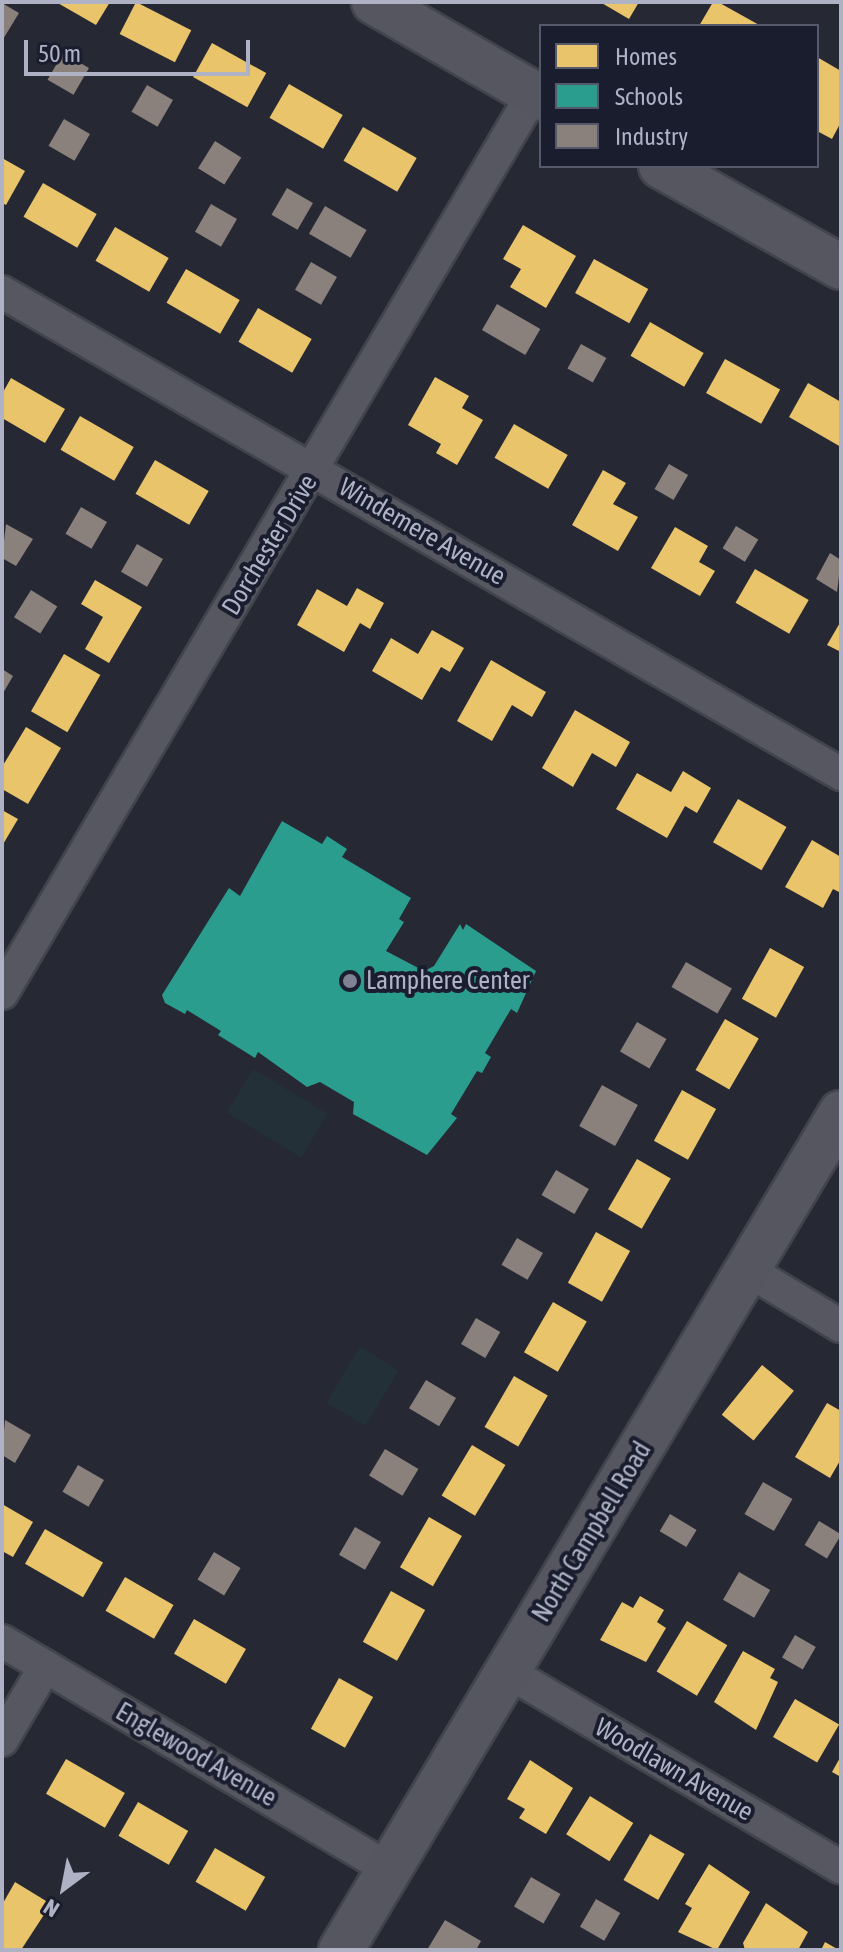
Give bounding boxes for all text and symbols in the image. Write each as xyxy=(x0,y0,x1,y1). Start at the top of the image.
scale bar xyxy=(28,24,254,74)
legend xyxy=(539,24,819,168)
text: 50 m xyxy=(38,40,81,67)
text: Homes xyxy=(615,43,677,70)
text: Schools xyxy=(615,83,683,110)
text: Industry xyxy=(615,123,688,150)
street label: Dorchester Drive xyxy=(216,469,324,621)
street label: Windemere Avenue xyxy=(333,472,511,592)
place label: Lamphere Center xyxy=(366,965,529,997)
marker: Lamphere Center xyxy=(341,972,359,990)
street label: North Campbell Road xyxy=(526,1436,658,1628)
street label: Englewood Avenue xyxy=(110,1696,282,1814)
street label: Woodlawn Avenue xyxy=(589,1712,759,1828)
north arrow xyxy=(24,1848,104,1928)
text: N xyxy=(39,1894,64,1923)

